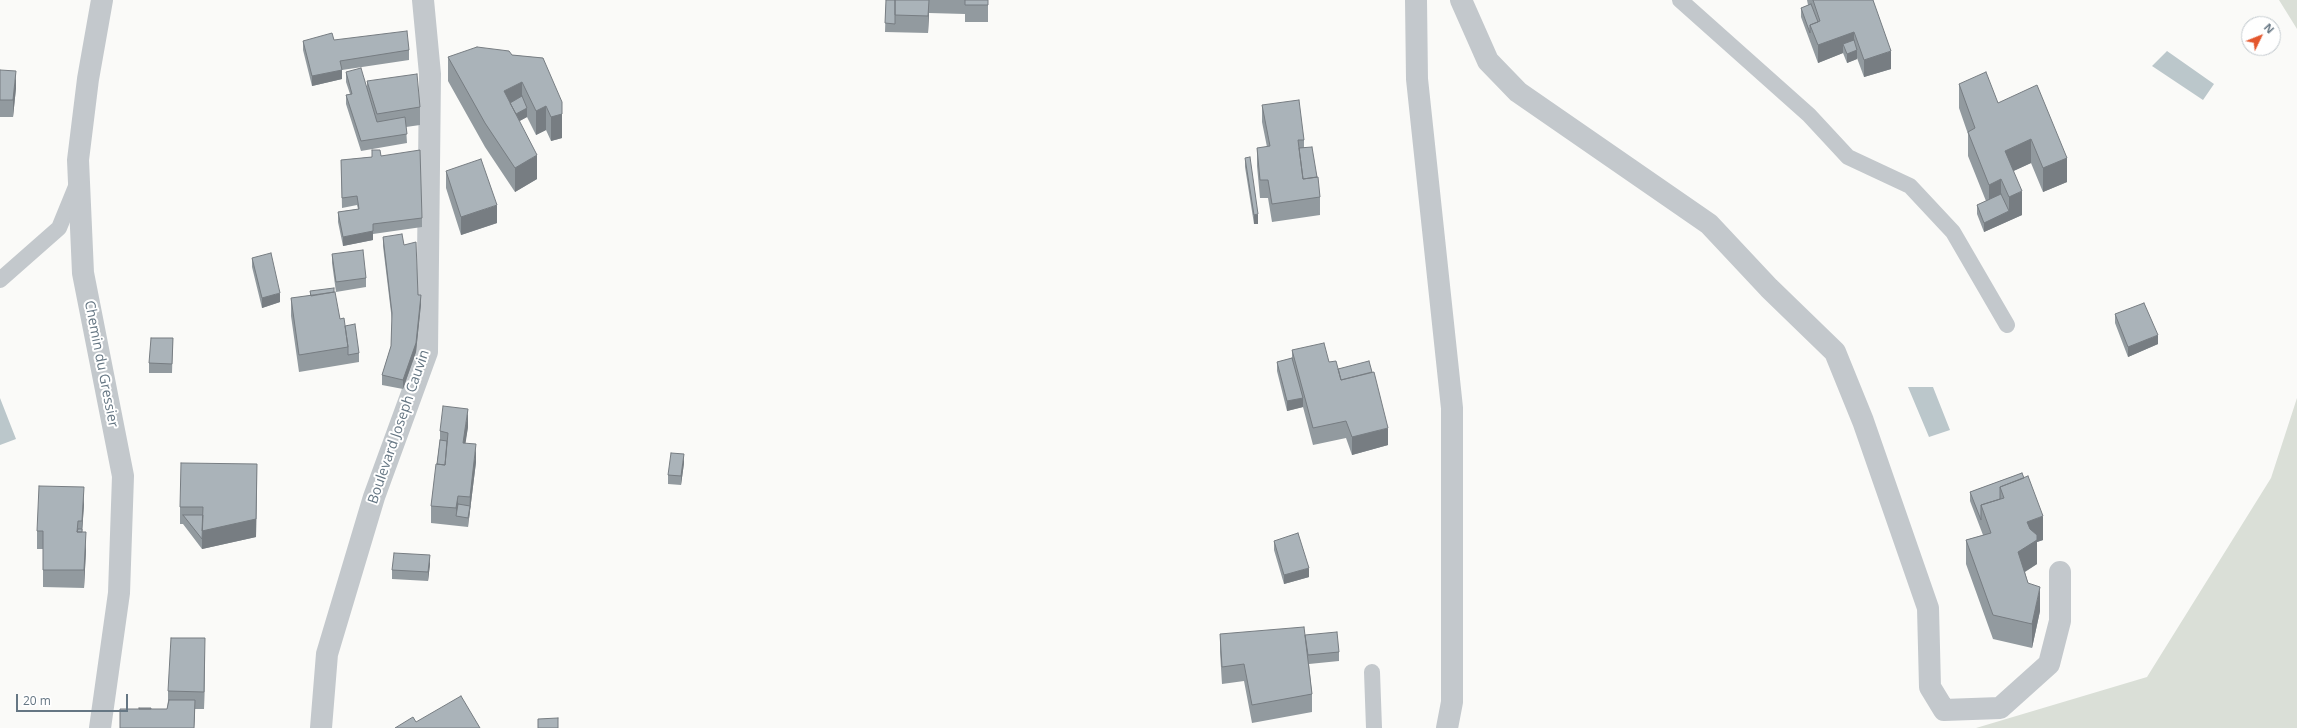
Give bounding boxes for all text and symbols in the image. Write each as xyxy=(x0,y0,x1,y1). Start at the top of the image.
north arrow xyxy=(2241,16,2281,56)
text: N xyxy=(2261,20,2278,37)
street label: Chemin du Gressier xyxy=(80,299,122,429)
street label: Boulevard Joseph Cauvin xyxy=(365,348,433,506)
scale bar xyxy=(18,686,130,712)
text: 20 m xyxy=(23,692,51,709)

